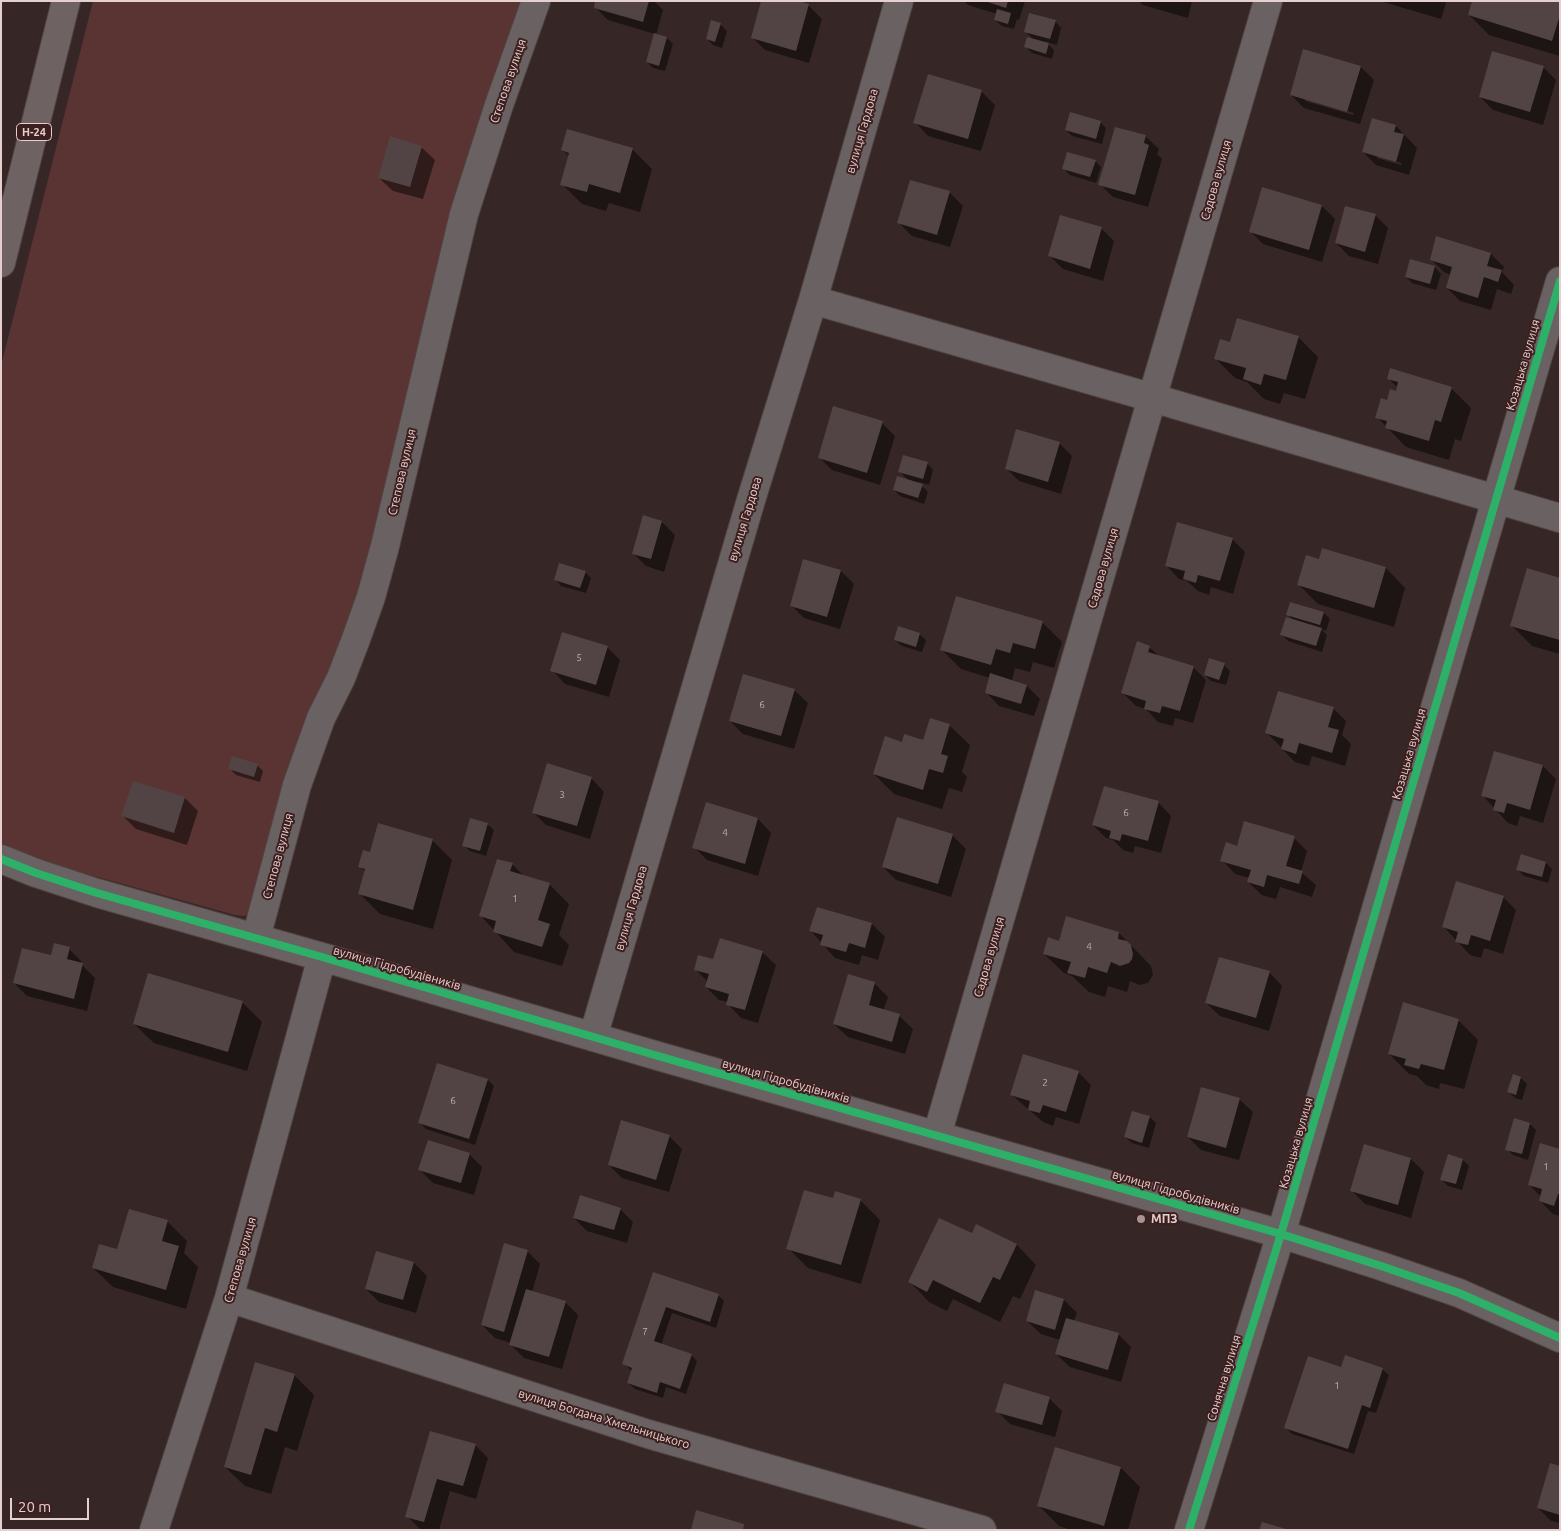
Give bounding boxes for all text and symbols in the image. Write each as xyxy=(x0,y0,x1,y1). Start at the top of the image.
street label: Степова вулиця xyxy=(487,37,529,125)
street label: вулиця Гардова xyxy=(843,87,881,175)
road number: Н-24 xyxy=(16,124,52,140)
street label: Садова вулиця xyxy=(1198,138,1234,222)
street label: Козацька вулиця xyxy=(1503,318,1543,412)
street label: Степова вулиця xyxy=(385,427,419,517)
street label: вулиця Гардова xyxy=(725,475,765,563)
street label: Садова вулиця xyxy=(1085,526,1121,610)
house number: 5 xyxy=(576,652,582,664)
house number: 6 xyxy=(759,699,765,711)
street label: Козацька вулиця xyxy=(1389,707,1429,801)
house number: 3 xyxy=(559,789,565,801)
house number: 6 xyxy=(1123,807,1129,819)
street label: Степова вулиця xyxy=(260,811,296,901)
house number: 4 xyxy=(722,827,728,839)
street label: вулиця Гардова xyxy=(612,864,650,952)
house number: 1 xyxy=(512,893,518,905)
street label: Садова вулиця xyxy=(971,915,1007,999)
house number: 4 xyxy=(1086,941,1092,953)
street label: вулиця Гідробудівників xyxy=(332,943,462,993)
street label: вулиця Гідробудівників xyxy=(721,1056,851,1106)
house number: 2 xyxy=(1042,1077,1048,1089)
house number: 6 xyxy=(450,1095,456,1107)
street label: Козацька вулиця xyxy=(1276,1096,1316,1190)
house number: 1 xyxy=(1543,1161,1549,1173)
street label: вулиця Гідробудівників xyxy=(1111,1167,1241,1217)
place label: МПЗ xyxy=(1151,1212,1177,1226)
marker: МПЗ xyxy=(1135,1213,1147,1225)
street label: Степова вулиця xyxy=(221,1216,259,1304)
house number: 7 xyxy=(642,1326,648,1338)
street label: Сонячна вулиця xyxy=(1204,1333,1244,1423)
house number: 1 xyxy=(1334,1380,1340,1392)
street label: вулиця Богдана Хмельницького xyxy=(517,1386,691,1452)
scale bar xyxy=(12,1488,91,1520)
text: 20 m xyxy=(18,1498,51,1515)

